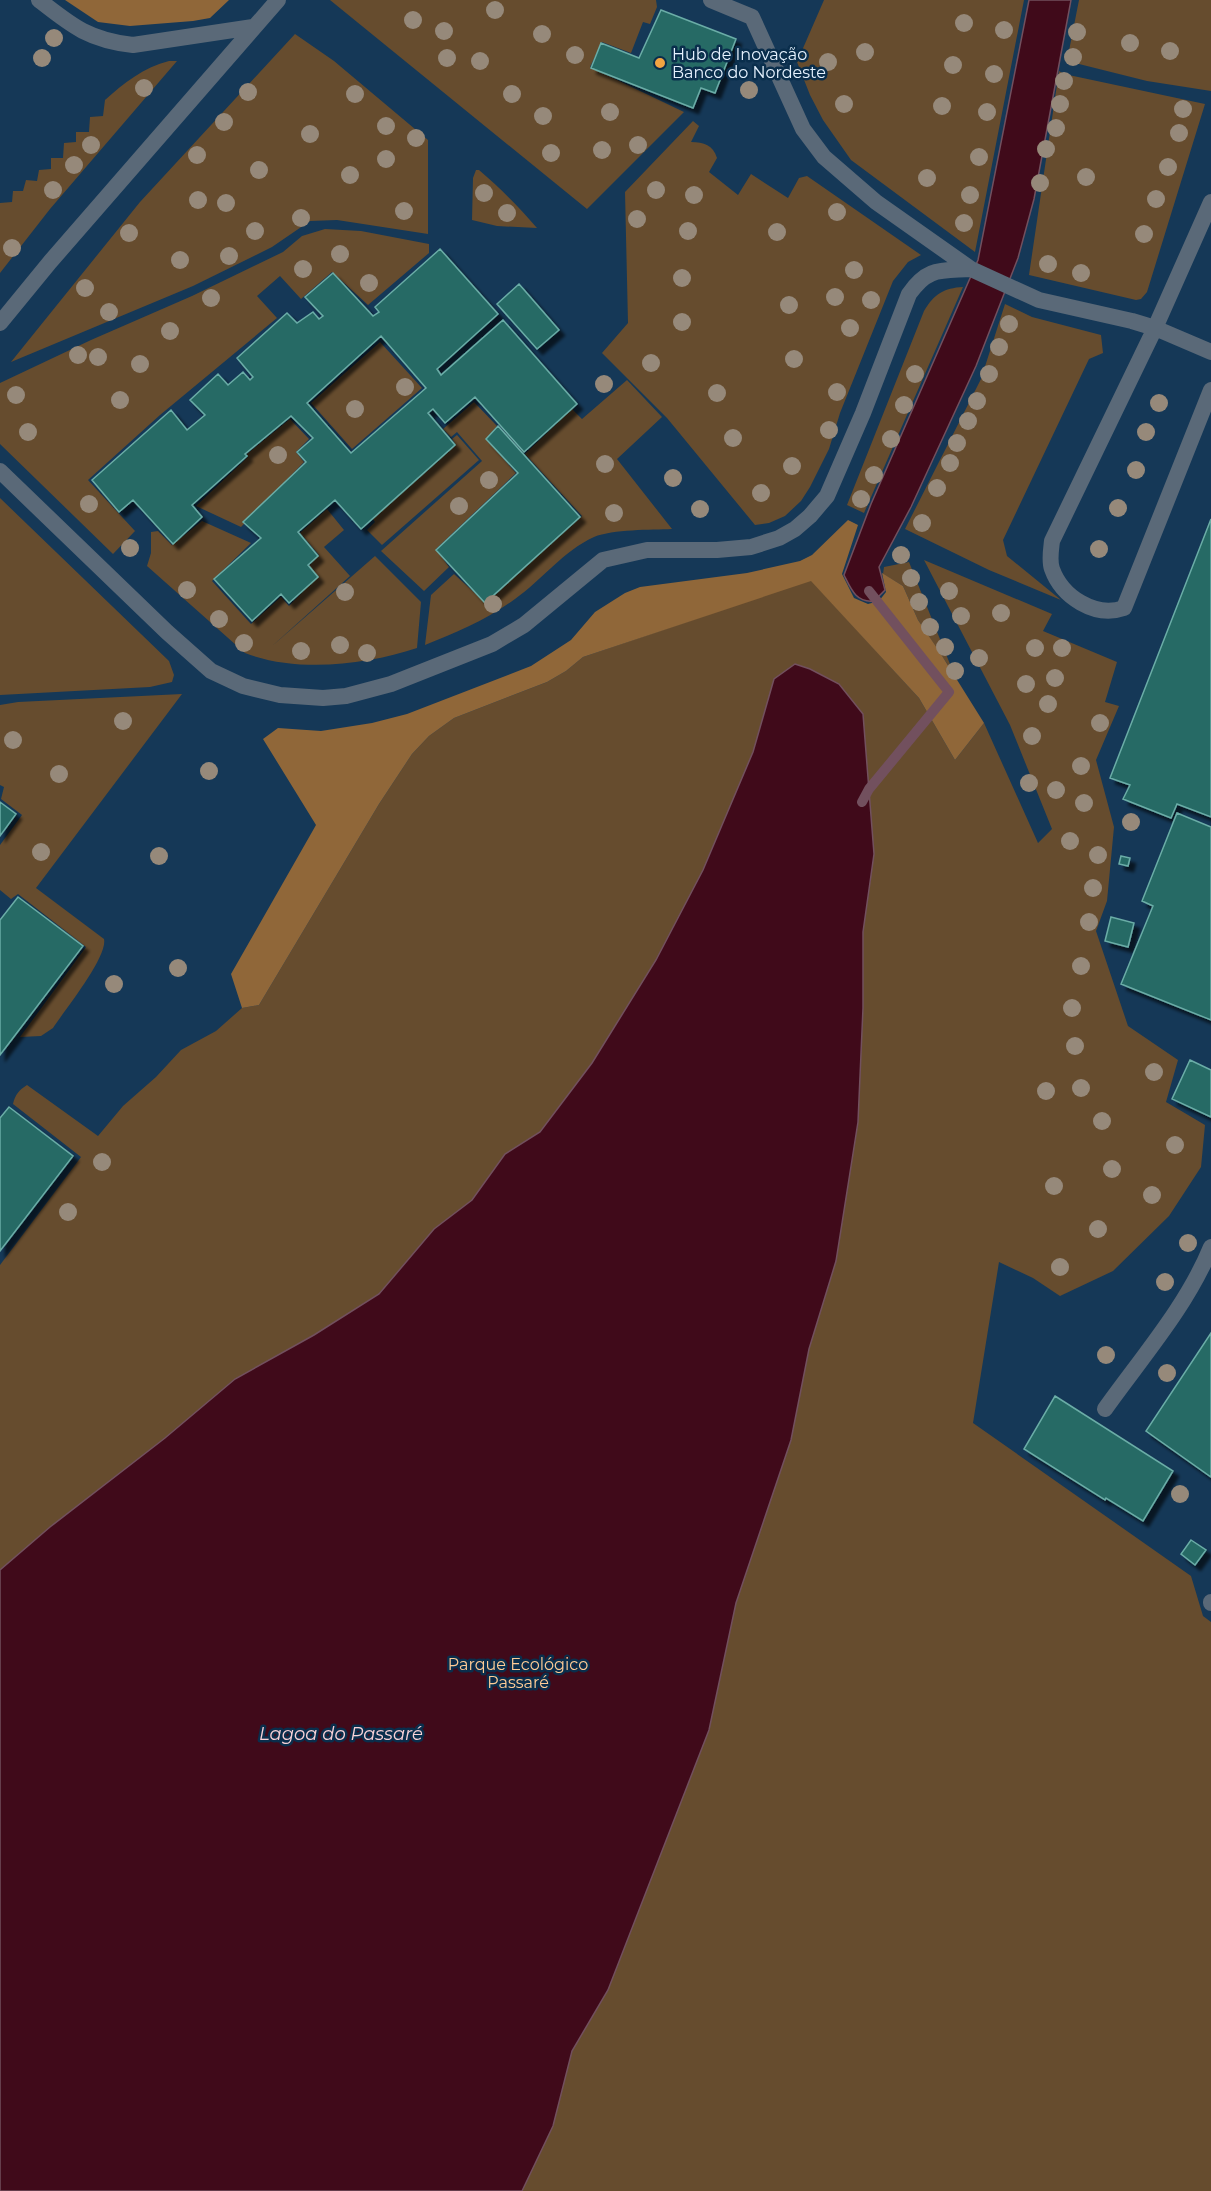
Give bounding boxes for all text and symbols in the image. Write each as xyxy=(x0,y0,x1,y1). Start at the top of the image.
place label: Hub de Inovação Banco do Nordeste xyxy=(672,45,826,82)
marker: Hub de Inovação Banco do Nordeste xyxy=(653,56,667,70)
park label: Parque Ecológico Passaré xyxy=(448,1655,588,1692)
water label: Lagoa do Passaré xyxy=(259,1723,423,1745)

